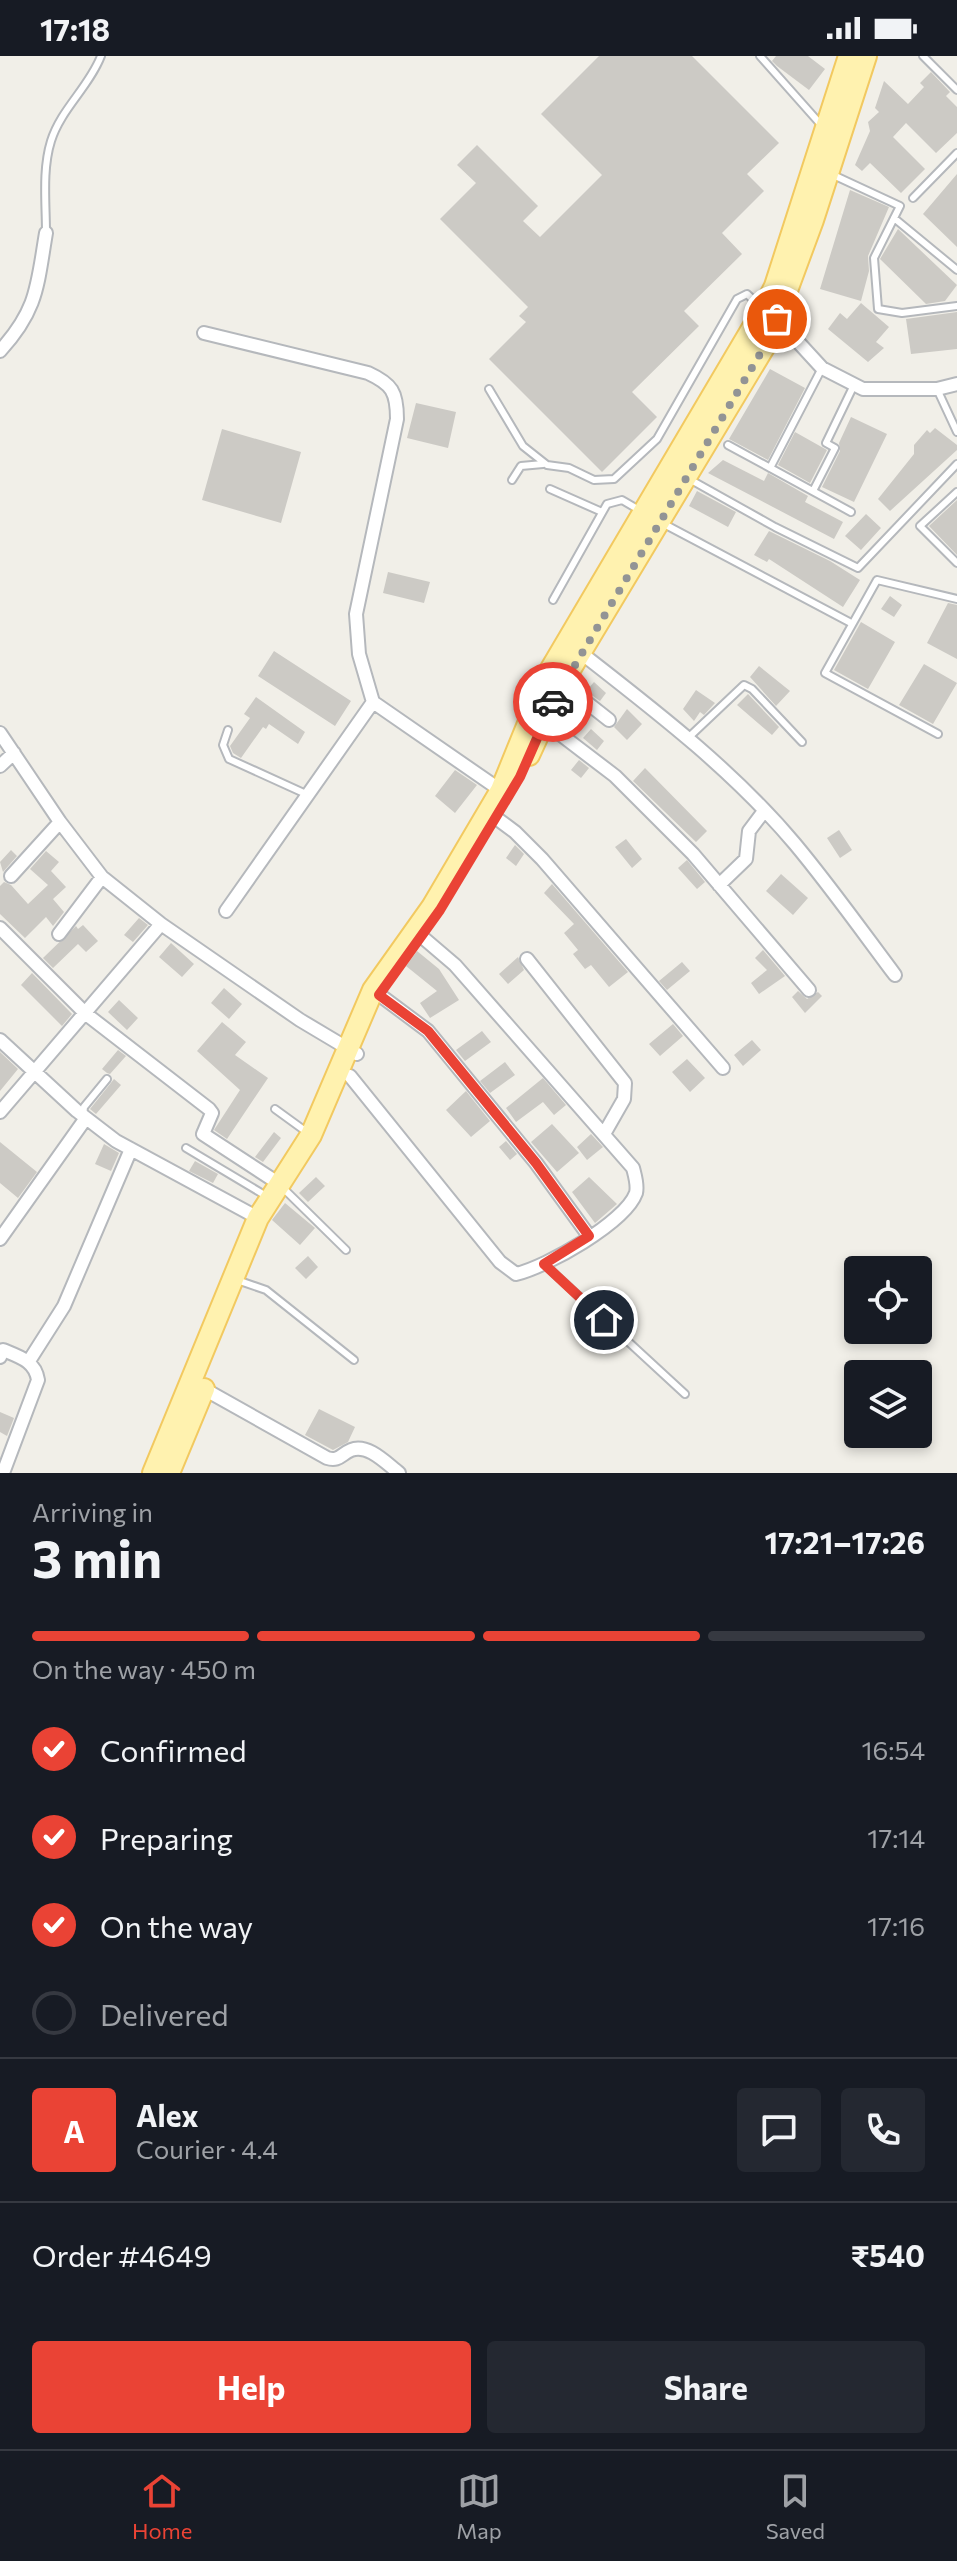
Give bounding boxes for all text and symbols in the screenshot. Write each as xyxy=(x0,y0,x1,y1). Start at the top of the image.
text: 17:18 xyxy=(40,10,110,47)
pin xyxy=(743,285,811,353)
icon: bag xyxy=(755,297,799,341)
courier xyxy=(513,662,593,742)
icon: car xyxy=(531,680,575,724)
map controls xyxy=(844,1256,932,1448)
button: locate xyxy=(844,1256,932,1344)
pin xyxy=(570,1286,638,1354)
icon: home xyxy=(582,1298,626,1342)
button: layers xyxy=(844,1360,932,1448)
text: Arriving in xyxy=(32,1496,153,1527)
text: 17:21–17:26 xyxy=(765,1523,925,1560)
text: 3 min xyxy=(32,1525,162,1589)
text: On the way · 450 m xyxy=(32,1653,256,1684)
icon: check xyxy=(32,1727,76,1771)
text: Confirmed xyxy=(100,1731,247,1768)
text: 16:54 xyxy=(861,1734,925,1765)
icon: check xyxy=(32,1815,76,1859)
text: Preparing xyxy=(100,1819,233,1856)
text: 17:14 xyxy=(867,1822,925,1853)
icon: check xyxy=(32,1903,76,1947)
text: On the way xyxy=(100,1907,253,1944)
text: 17:16 xyxy=(867,1910,925,1941)
text: Delivered xyxy=(100,1995,229,2032)
button: chat xyxy=(737,2088,821,2172)
button: phone xyxy=(841,2088,925,2172)
text: Alex xyxy=(136,2096,199,2133)
text: A xyxy=(63,2112,85,2149)
text: Courier · 4.4 xyxy=(136,2133,278,2164)
text: Order #4649 xyxy=(32,2236,212,2273)
text: ₹540 xyxy=(851,2236,925,2273)
button: Help xyxy=(32,2341,471,2433)
button: Share xyxy=(487,2341,925,2433)
tab: Home xyxy=(132,2469,192,2544)
tab: Map xyxy=(456,2469,502,2544)
tab: Saved xyxy=(766,2469,825,2544)

